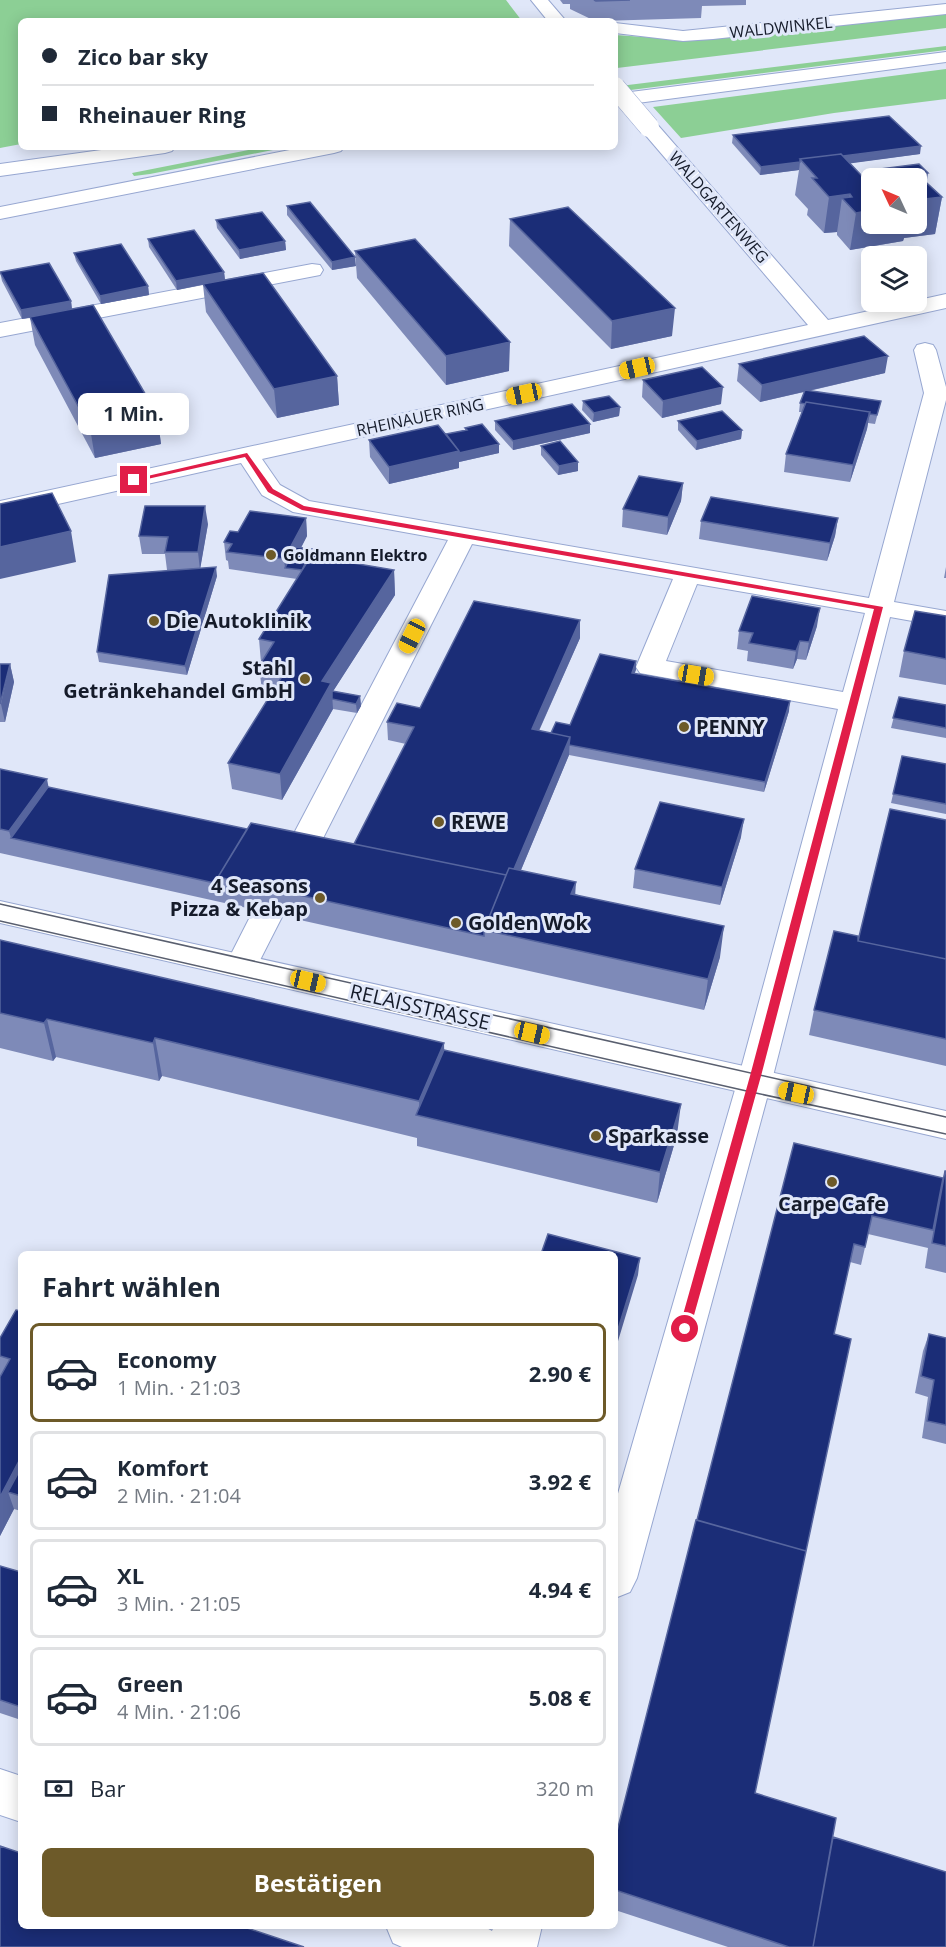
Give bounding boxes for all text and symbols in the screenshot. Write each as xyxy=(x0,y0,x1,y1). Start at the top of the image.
street label: WALDWINKEL xyxy=(729,11,833,43)
text: Zico bar sky xyxy=(78,41,208,71)
text: Rheinauer Ring xyxy=(78,99,246,129)
street label: WALDGARTENWEG xyxy=(664,146,774,268)
north arrow xyxy=(861,168,927,234)
map controls xyxy=(861,168,927,312)
button: layers xyxy=(861,246,927,312)
car xyxy=(617,355,657,381)
car xyxy=(505,381,543,407)
callout: 1 Min. xyxy=(78,393,190,435)
street label: RHEINAUER RING xyxy=(354,393,486,441)
text: 1 Min. xyxy=(103,400,164,427)
route end xyxy=(120,466,147,493)
place label: Goldmann Elektro xyxy=(283,544,427,566)
marker: Goldmann Elektro xyxy=(264,548,278,562)
place label: Die Autoklinik xyxy=(166,607,309,634)
marker: Die Autoklinik xyxy=(147,614,161,628)
car xyxy=(396,616,428,656)
place label: Stahl Getränkehandel GmbH xyxy=(63,654,293,704)
car xyxy=(677,663,715,687)
marker: Stahl Getränkehandel GmbH xyxy=(298,672,312,686)
place label: PENNY xyxy=(696,713,765,740)
marker: PENNY xyxy=(677,720,691,734)
place label: REWE xyxy=(451,808,506,835)
marker: REWE xyxy=(432,815,446,829)
place label: 4 Seasons Pizza & Kebap xyxy=(170,872,308,922)
marker: 4 Seasons Pizza & Kebap xyxy=(313,891,327,905)
place label: Golden Wok xyxy=(468,909,589,936)
marker: Golden Wok xyxy=(449,916,463,930)
car xyxy=(288,968,328,994)
street label: RELAISSTRASSE xyxy=(347,977,493,1036)
car xyxy=(512,1020,552,1046)
car xyxy=(777,1080,815,1106)
place label: Sparkasse xyxy=(608,1122,709,1149)
marker: Sparkasse xyxy=(589,1129,603,1143)
marker: Carpe Cafe xyxy=(825,1175,839,1189)
place label: Carpe Cafe xyxy=(778,1190,886,1217)
text: Fahrt wählen xyxy=(42,1268,221,1305)
route start xyxy=(671,1315,698,1342)
text: Economy xyxy=(117,1344,216,1374)
icon: car xyxy=(45,1346,99,1400)
text: 2.90 € xyxy=(529,1358,591,1388)
text: 1 Min. · 21:03 xyxy=(117,1374,241,1401)
text: Komfort xyxy=(117,1452,209,1482)
icon: car xyxy=(45,1454,99,1508)
text: 3.92 € xyxy=(529,1466,591,1496)
text: 2 Min. · 21:04 xyxy=(117,1482,241,1509)
text: XL xyxy=(117,1560,144,1590)
icon: car xyxy=(45,1562,99,1616)
text: 4.94 € xyxy=(529,1574,591,1604)
text: 3 Min. · 21:05 xyxy=(117,1590,241,1617)
text: Green xyxy=(117,1668,183,1698)
icon: car xyxy=(45,1670,99,1724)
text: 5.08 € xyxy=(529,1682,591,1712)
text: 4 Min. · 21:06 xyxy=(117,1698,241,1725)
icon: cash xyxy=(42,1772,75,1805)
text: Bar xyxy=(90,1773,125,1803)
text: 320 m xyxy=(536,1775,594,1802)
button: Bestätigen xyxy=(42,1848,594,1917)

